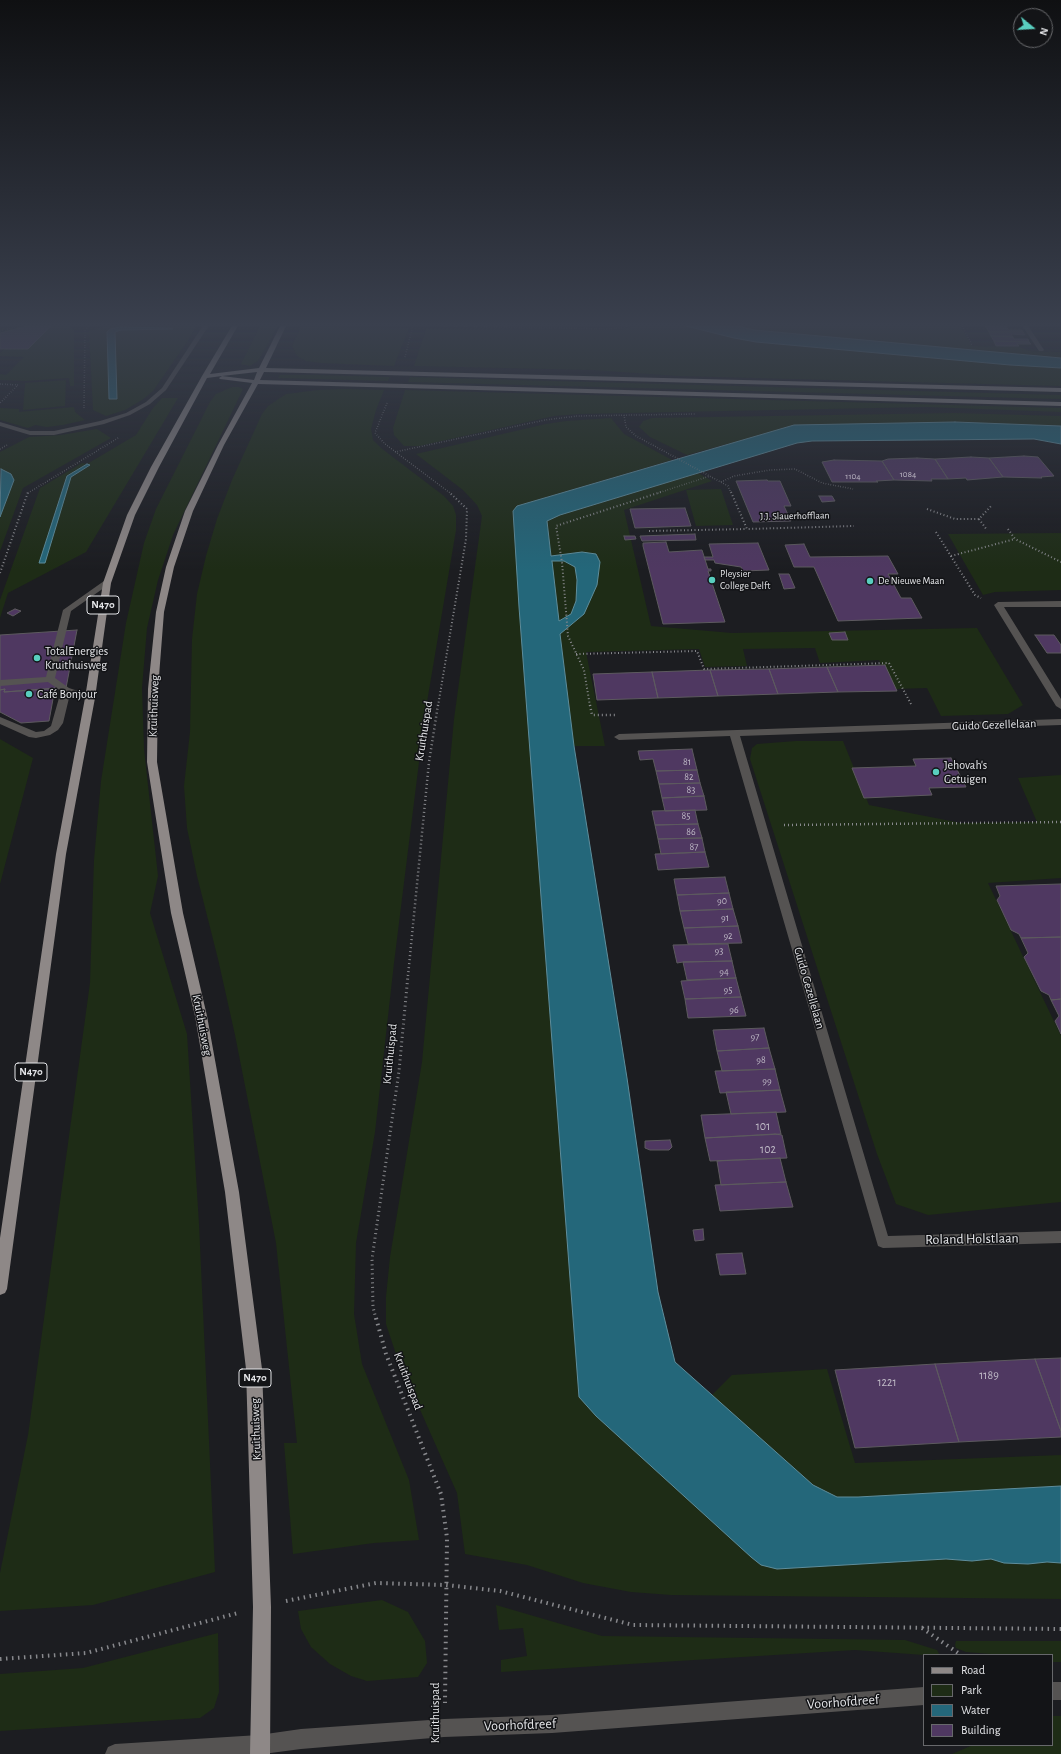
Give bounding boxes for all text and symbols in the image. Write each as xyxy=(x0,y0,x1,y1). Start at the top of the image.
north arrow xyxy=(1013,8,1053,48)
text: N xyxy=(1038,26,1050,37)
house number: 1084 xyxy=(900,469,916,479)
house number: 1104 xyxy=(845,471,861,481)
street label: J.J. Slauerhofflaan xyxy=(760,509,830,523)
place label: Pleysier College Delft xyxy=(720,568,770,592)
marker: Pleysier College Delft xyxy=(707,575,717,585)
place label: De Nieuwe Maan xyxy=(878,575,944,587)
marker: De Nieuwe Maan xyxy=(865,576,875,586)
road number: N470 xyxy=(87,596,119,614)
place label: TotalEnergies Kruithuisweg xyxy=(45,644,108,672)
marker: TotalEnergies Kruithuisweg xyxy=(32,653,42,663)
street label: Kruithuisweg xyxy=(146,675,162,737)
place label: Café Bonjour xyxy=(37,687,97,701)
marker: Café Bonjour xyxy=(24,689,34,699)
street label: Kruithuispad xyxy=(412,700,436,762)
street label: Guido Gezellelaan xyxy=(952,716,1036,734)
house number: 81 xyxy=(683,756,691,768)
place label: Jehovah's Getuigen xyxy=(944,758,987,786)
marker: Jehovah's Getuigen xyxy=(931,767,941,777)
house number: 82 xyxy=(684,771,694,783)
house number: 83 xyxy=(687,784,695,796)
house number: 85 xyxy=(682,810,690,822)
house number: 86 xyxy=(686,826,696,838)
house number: 87 xyxy=(690,841,698,853)
house number: 90 xyxy=(717,895,727,907)
house number: 91 xyxy=(721,912,729,924)
house number: 92 xyxy=(723,930,733,942)
house number: 93 xyxy=(715,945,723,957)
street label: Guido Gezellelaan xyxy=(790,945,828,1031)
house number: 94 xyxy=(719,966,729,978)
house number: 95 xyxy=(724,984,732,996)
street label: Kruithuisweg xyxy=(189,993,215,1057)
house number: 96 xyxy=(729,1004,739,1016)
street label: Kruithuispad xyxy=(380,1023,400,1085)
house number: 97 xyxy=(751,1031,759,1043)
house number: 98 xyxy=(756,1054,766,1066)
road number: N470 xyxy=(15,1063,47,1081)
house number: 99 xyxy=(762,1075,772,1087)
house number: 101 xyxy=(756,1119,770,1133)
house number: 102 xyxy=(760,1142,776,1156)
street label: Roland Holstlaan xyxy=(925,1230,1019,1248)
street label: Kruithuispad xyxy=(390,1350,426,1412)
house number: 1189 xyxy=(979,1368,999,1382)
road number: N470 xyxy=(239,1369,271,1387)
house number: 1221 xyxy=(877,1375,897,1389)
street label: Kruithuisweg xyxy=(248,1398,264,1460)
legend xyxy=(923,1654,1053,1746)
text: Road xyxy=(961,1664,985,1676)
street label: Kruithuispad xyxy=(428,1683,442,1743)
text: Park xyxy=(961,1684,982,1696)
street label: Voorhofdreef xyxy=(806,1691,880,1713)
text: Water xyxy=(961,1704,990,1716)
street label: Voorhofdreef xyxy=(484,1715,556,1735)
text: Building xyxy=(961,1724,1001,1736)

